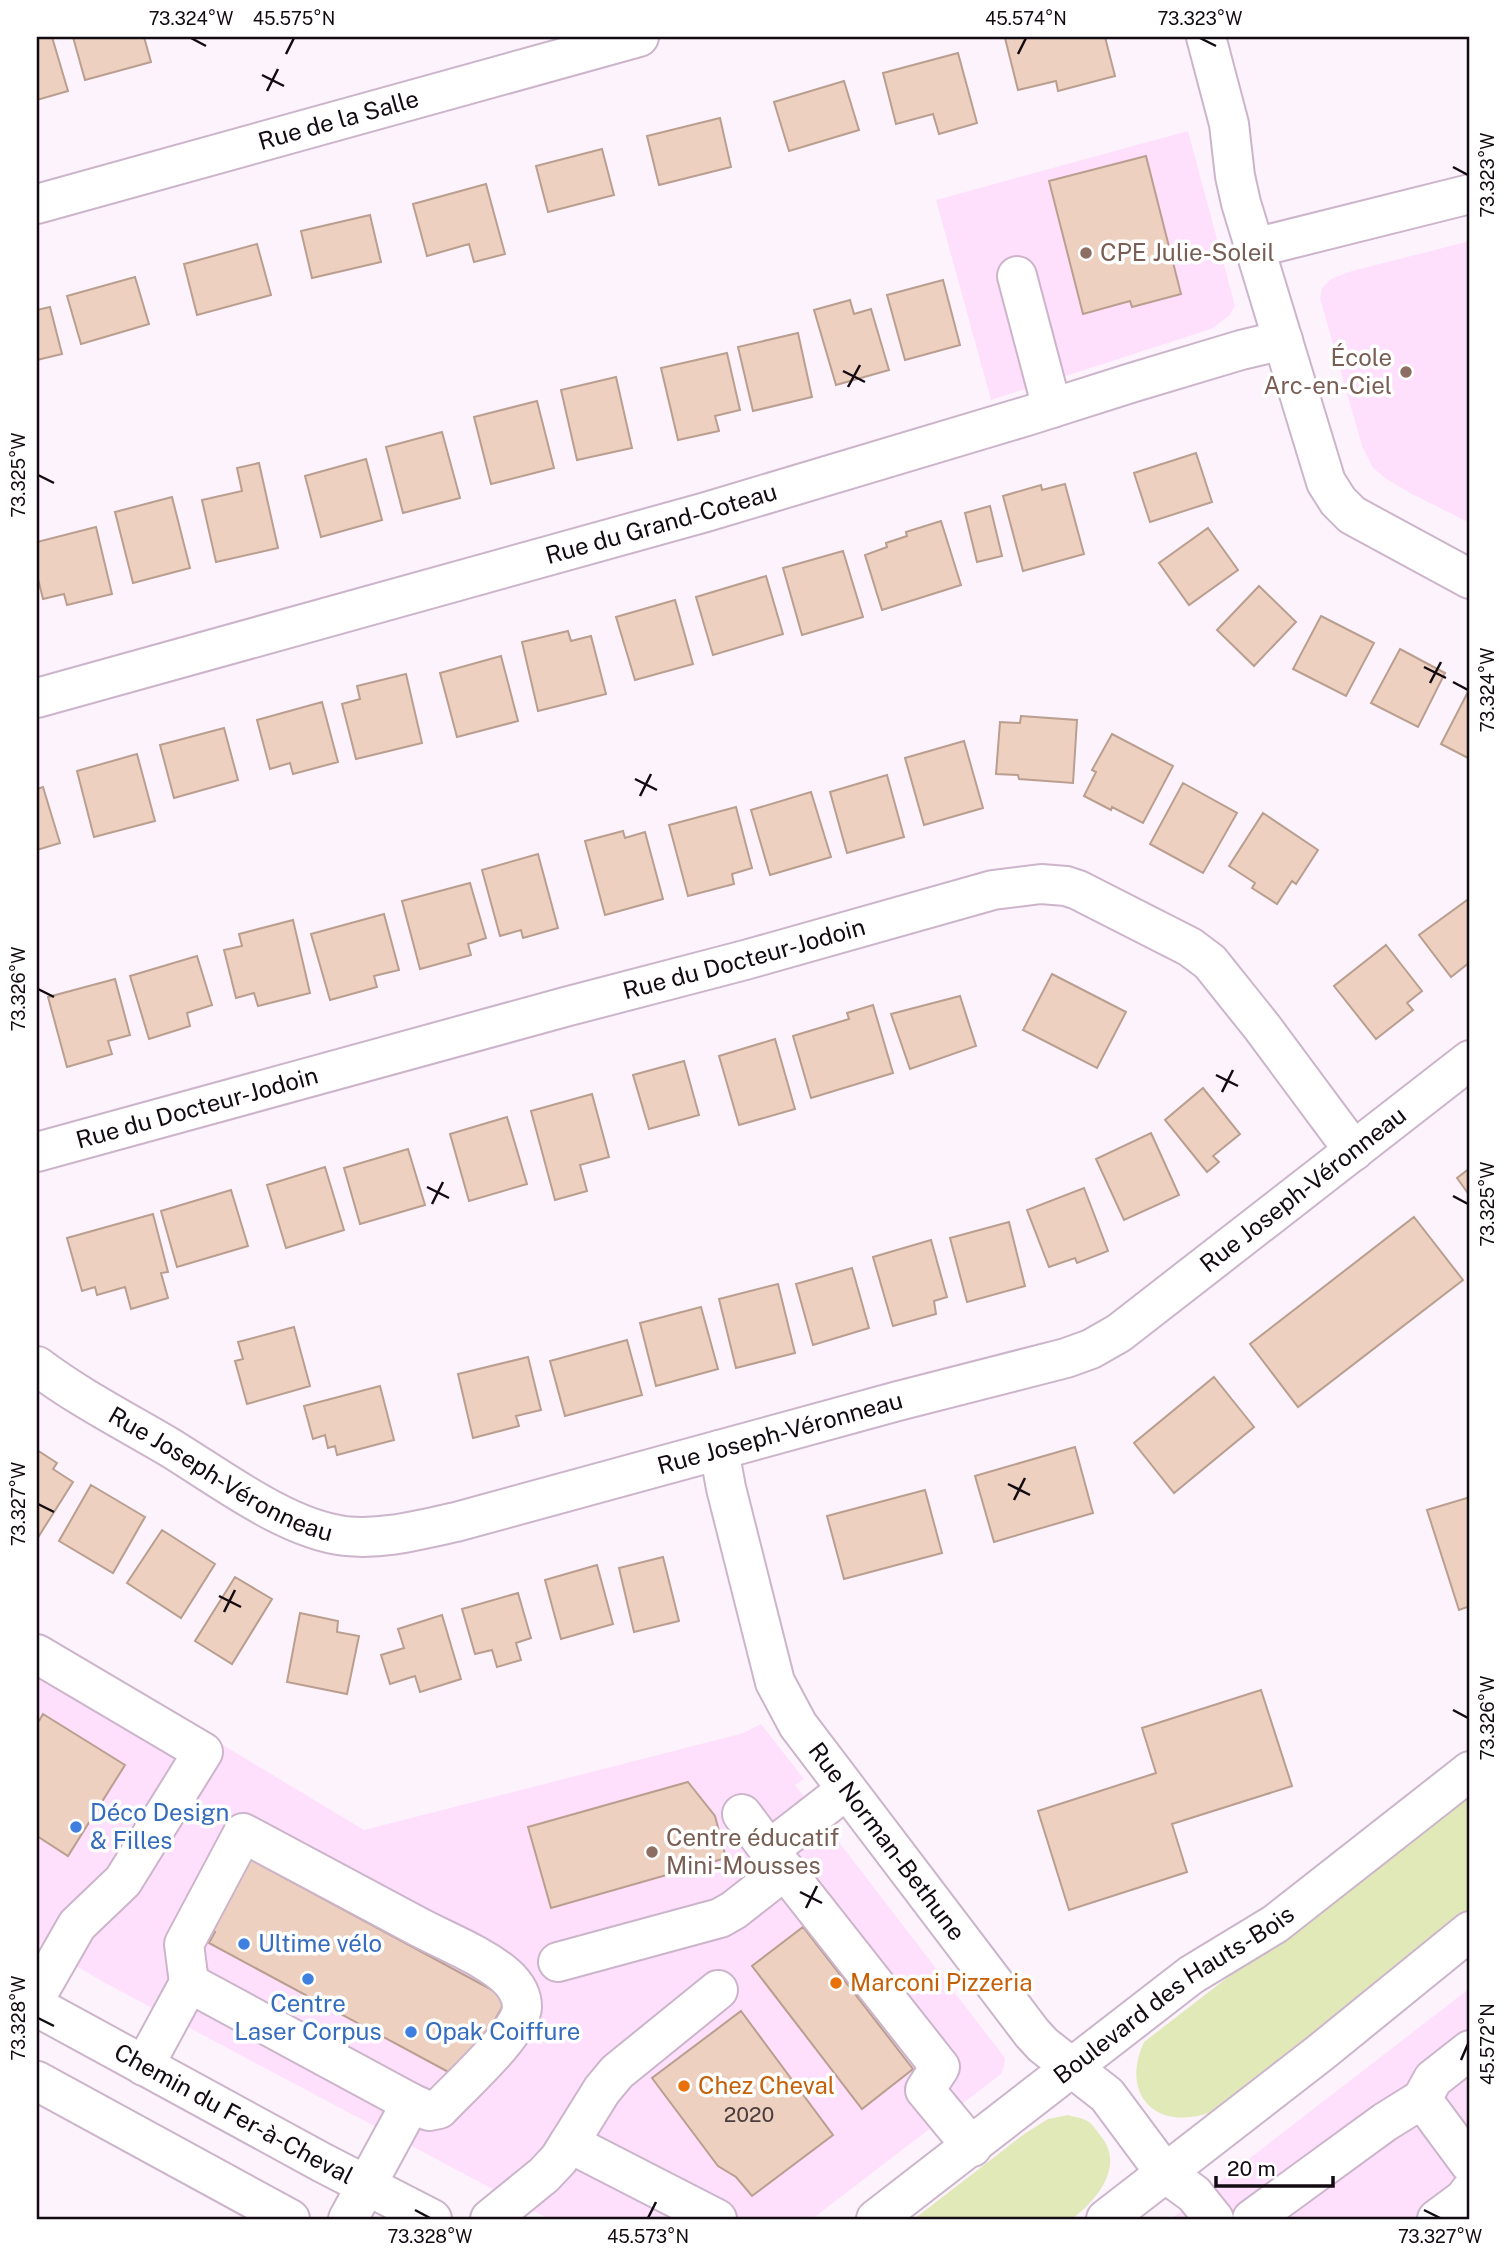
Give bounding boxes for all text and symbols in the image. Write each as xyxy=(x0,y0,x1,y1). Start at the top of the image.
text: 73.324°W xyxy=(149,8,233,29)
text: 45.575°N xyxy=(253,8,335,29)
text: 45.574°N xyxy=(985,8,1067,29)
text: 73.323°W xyxy=(1158,8,1242,29)
street label: Rue de la Salle xyxy=(255,84,422,155)
text: 73.323°W xyxy=(1477,133,1498,217)
place label: CPE Julie-Soleil xyxy=(1100,238,1275,266)
marker: CPE Julie-Soleil xyxy=(1078,245,1094,261)
place label: École Arc-en-Ciel xyxy=(1263,343,1392,399)
marker: École Arc-en-Ciel xyxy=(1398,364,1414,380)
text: 73.325°W xyxy=(8,433,29,517)
street label: Rue du Grand-Coteau xyxy=(542,477,780,569)
text: 73.324°W xyxy=(1477,648,1498,732)
street label: Rue du Docteur-Jodoin xyxy=(620,912,868,1004)
text: 73.326°W xyxy=(8,947,29,1031)
street label: Rue du Docteur-Jodoin xyxy=(73,1060,321,1154)
street label: Rue Joseph-Véronneau xyxy=(1194,1100,1411,1278)
text: 73.325°W xyxy=(1477,1162,1498,1246)
street label: Rue Joseph-Véronneau xyxy=(654,1385,905,1479)
street label: Rue Joseph-Véronneau xyxy=(104,1400,336,1547)
text: 73.327°W xyxy=(8,1462,29,1546)
text: 73.326°W xyxy=(1477,1676,1498,1760)
street label: Rue Norman-Bethune xyxy=(803,1737,972,1946)
place label: Déco Design & Filles xyxy=(90,1798,229,1854)
marker: Déco Design & Filles xyxy=(68,1819,84,1835)
place label: Centre éducatif Mini-Mousses xyxy=(666,1823,839,1879)
marker: Centre éducatif Mini-Mousses xyxy=(644,1844,660,1860)
street label: Boulevard des Hauts-Bois xyxy=(1048,1899,1299,2089)
place label: Ultime vélo xyxy=(258,1929,382,1957)
marker: Ultime vélo xyxy=(236,1936,252,1952)
place label: Marconi Pizzeria xyxy=(850,1968,1032,1996)
marker: Centre Laser Corpus xyxy=(300,1971,316,1987)
text: 73.328°W xyxy=(8,1975,29,2061)
marker: Marconi Pizzeria xyxy=(828,1975,844,1991)
place label: Centre Laser Corpus xyxy=(234,1989,382,2045)
text: 45.572°N xyxy=(1477,2003,1498,2085)
place label: Opak Coiffure xyxy=(425,2017,580,2045)
marker: Opak Coiffure xyxy=(403,2024,419,2040)
street label: Chemin du Fer-à-Cheval xyxy=(110,2037,358,2189)
place label: Chez Cheval xyxy=(698,2071,835,2099)
marker: Chez Cheval xyxy=(676,2078,692,2094)
house number: 2020 xyxy=(724,2102,774,2127)
scale bar xyxy=(1216,2144,1334,2188)
text: 20 m xyxy=(1227,2156,1276,2181)
text: 73.328°W xyxy=(387,2226,473,2247)
text: 45.573°N xyxy=(607,2226,689,2247)
text: 73.327°W xyxy=(1398,2226,1482,2247)

